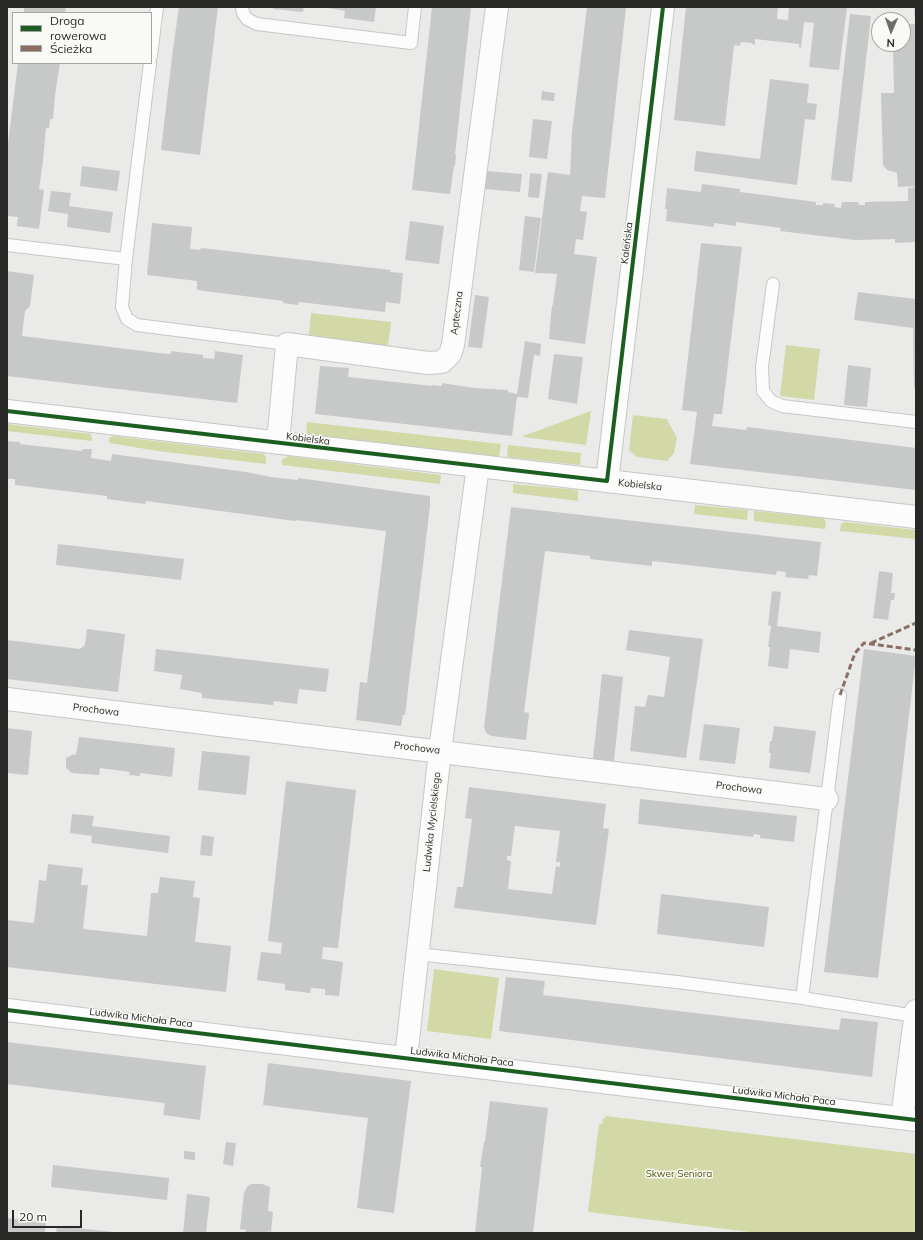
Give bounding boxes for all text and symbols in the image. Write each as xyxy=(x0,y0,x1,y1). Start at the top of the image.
legend xyxy=(12,12,152,64)
north arrow xyxy=(871,12,911,52)
text: Droga rowerowa xyxy=(50,13,106,43)
text: N xyxy=(886,36,895,50)
text: Ścieżka xyxy=(50,41,92,56)
street label: Kaleńska xyxy=(618,221,636,265)
street label: Apteczna xyxy=(448,290,466,336)
street label: Kobielska xyxy=(285,430,331,448)
street label: Kobielska xyxy=(617,477,663,493)
street label: Prochowa xyxy=(72,701,120,719)
street label: Prochowa xyxy=(393,739,441,757)
street label: Ludwika Mycielskiego xyxy=(421,771,443,873)
street label: Prochowa xyxy=(715,779,763,797)
street label: Ludwika Michała Paca xyxy=(89,1006,193,1030)
street label: Ludwika Michała Paca xyxy=(410,1045,514,1069)
street label: Ludwika Michała Paca xyxy=(732,1084,836,1108)
park label: Skwer Seniora xyxy=(646,1168,712,1180)
scale bar xyxy=(14,1202,84,1228)
text: 20 m xyxy=(19,1209,47,1224)

